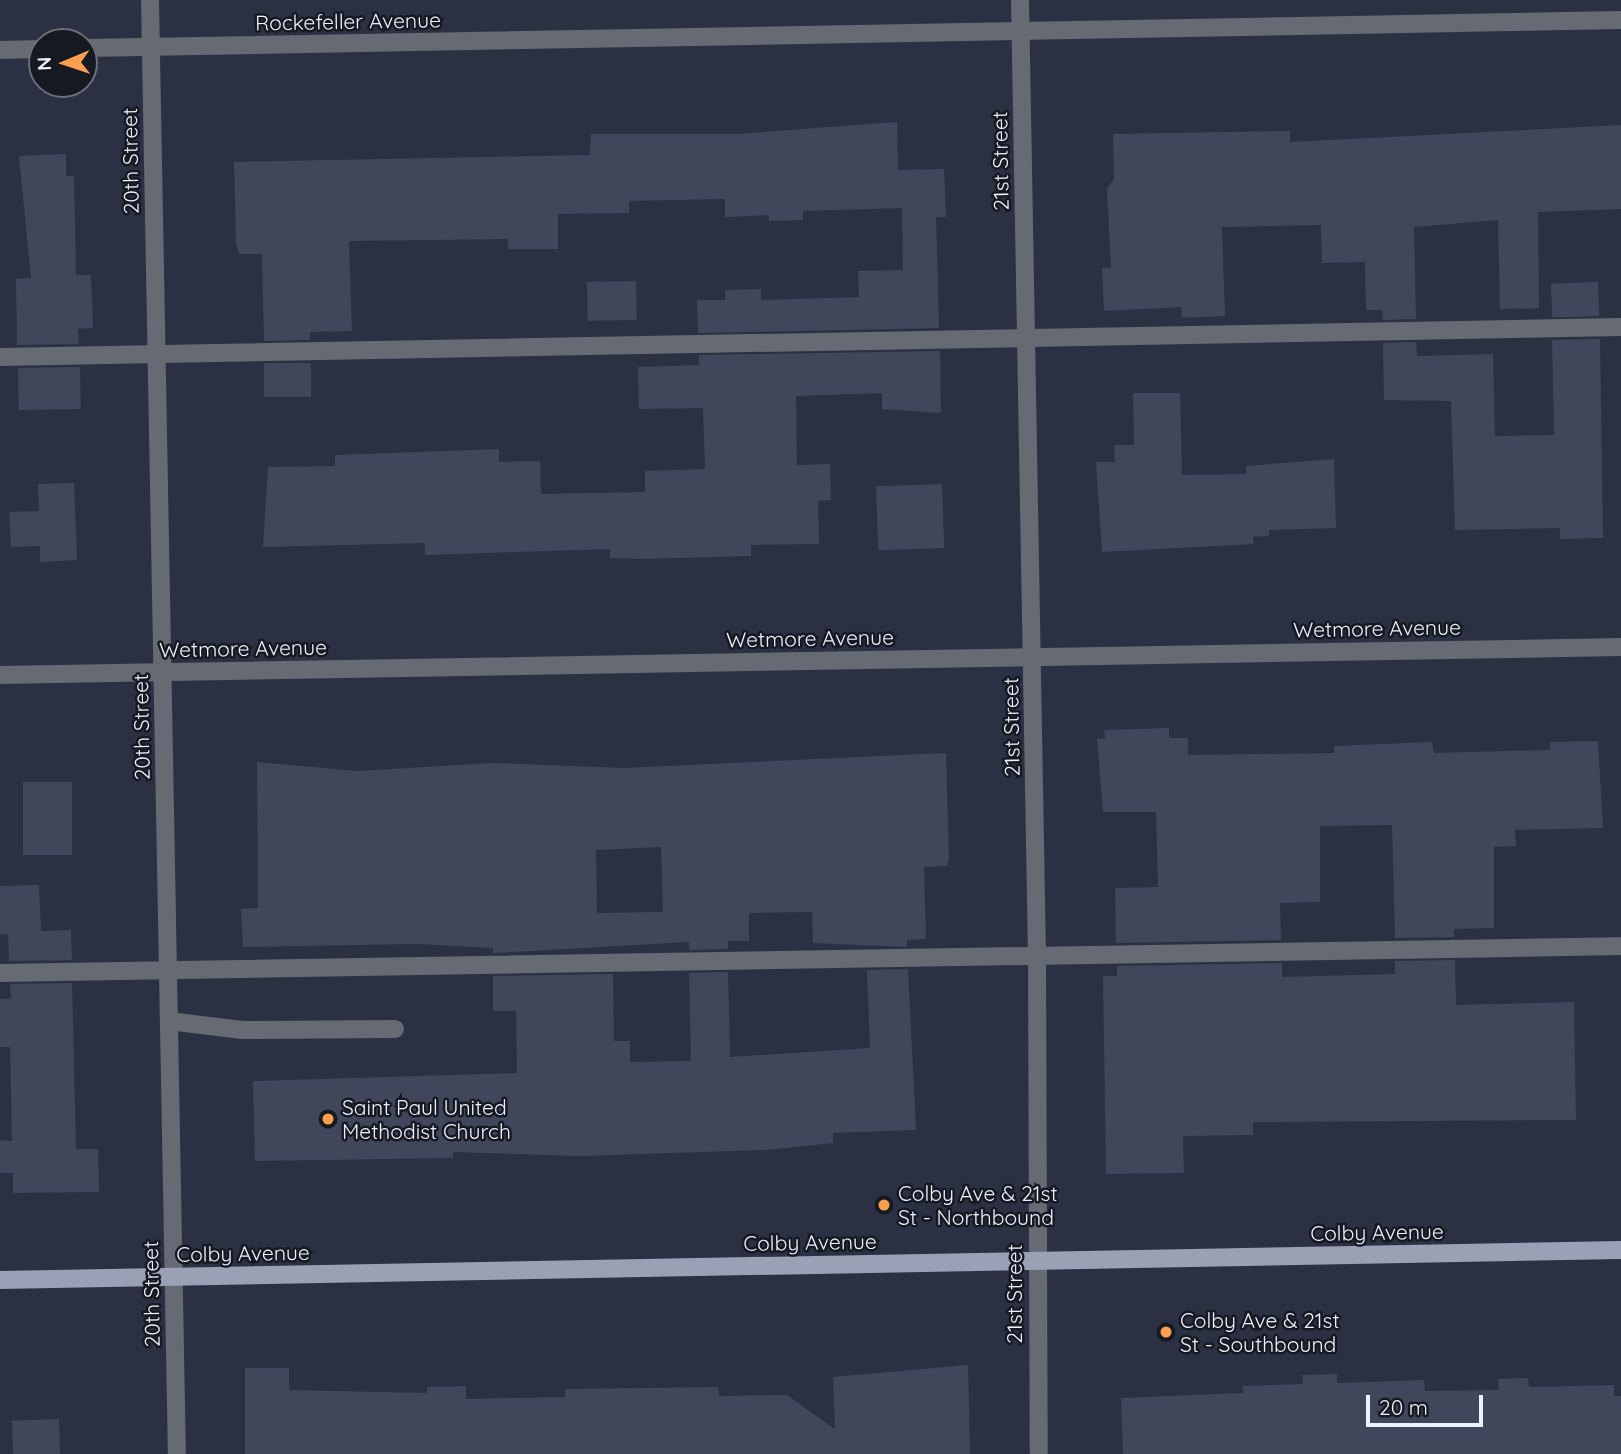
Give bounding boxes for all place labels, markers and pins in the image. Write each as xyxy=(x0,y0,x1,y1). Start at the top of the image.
place label: Saint Paul United Methodist Church xyxy=(342,1094,511,1144)
marker: Saint Paul United Methodist Church xyxy=(320,1111,336,1127)
place label: Colby Ave & 21st St - Northbound xyxy=(898,1180,1058,1230)
marker: Colby Ave & 21st St - Northbound xyxy=(876,1197,892,1213)
place label: Colby Ave & 21st St - Southbound xyxy=(1180,1307,1340,1357)
marker: Colby Ave & 21st St - Southbound xyxy=(1158,1324,1174,1340)

